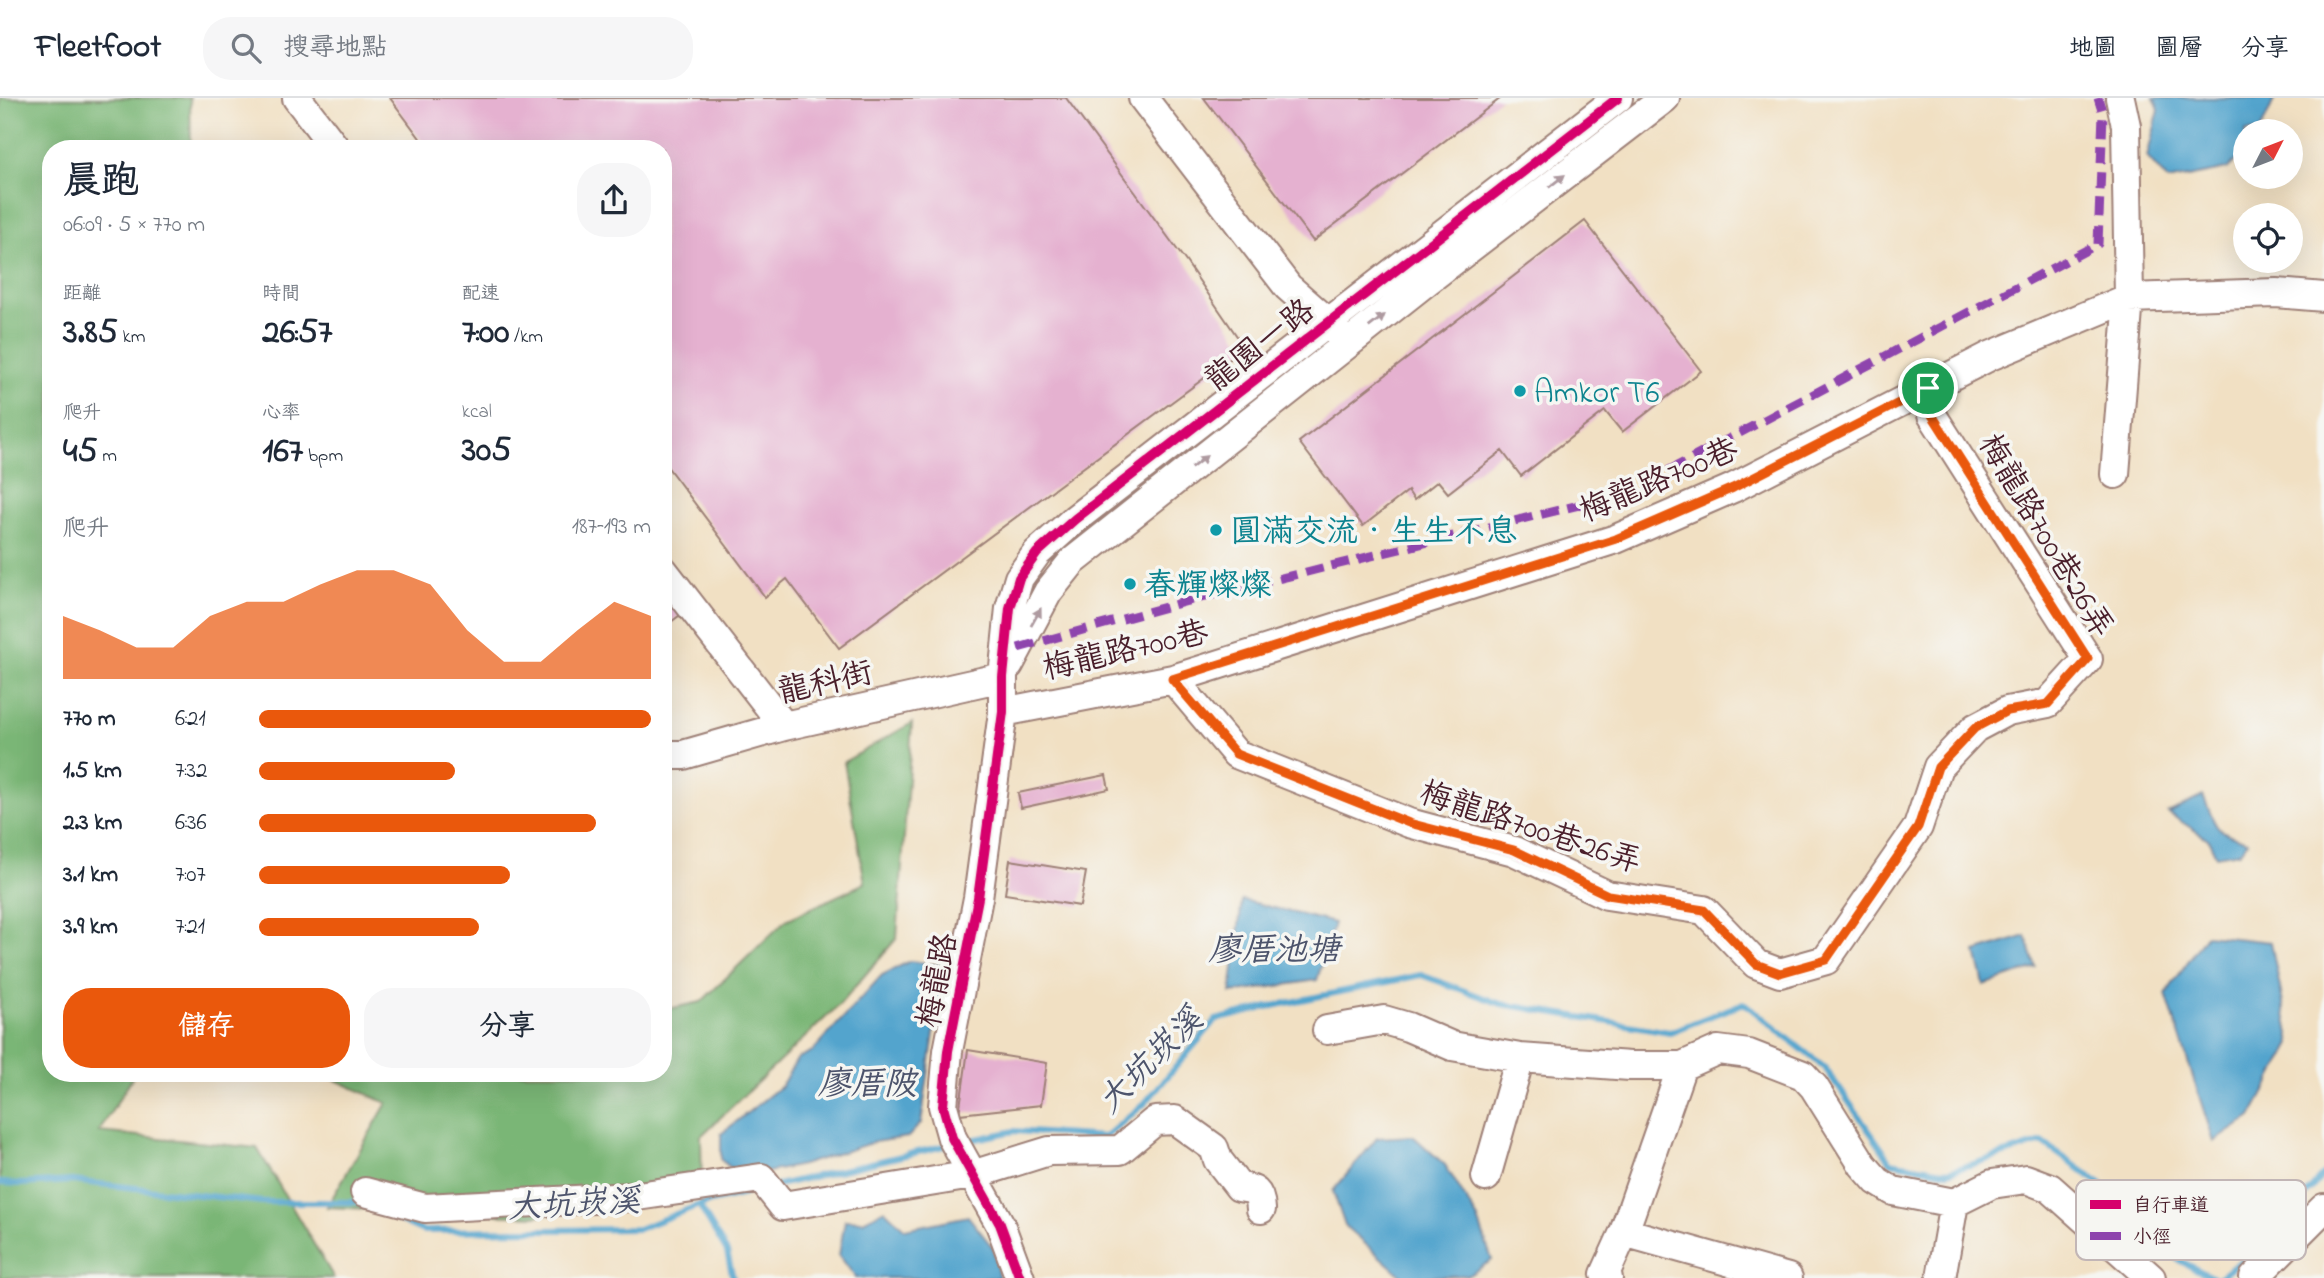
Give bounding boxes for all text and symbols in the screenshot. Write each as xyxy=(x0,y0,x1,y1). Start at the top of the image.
search box xyxy=(203,17,693,80)
text: Fleetfoot xyxy=(35,24,161,72)
icon: search xyxy=(227,29,265,67)
text: 搜尋地點 xyxy=(283,30,387,68)
text: 地圖 xyxy=(2069,32,2117,67)
text: 圖層 xyxy=(2155,32,2203,67)
text: 分享 xyxy=(2241,32,2289,67)
north arrow xyxy=(2233,119,2303,189)
map controls xyxy=(2233,119,2303,273)
text: 晨跑 xyxy=(63,155,139,211)
button: share xyxy=(577,163,651,237)
one-way arrow xyxy=(1548,175,1566,189)
button: locate xyxy=(2233,203,2303,273)
text: 06:09 · 5 × 770 m xyxy=(63,209,205,242)
text: 距離 xyxy=(63,281,101,308)
text: 時間 xyxy=(262,281,300,308)
text: 配速 xyxy=(462,281,500,308)
street label: 龍園一路 xyxy=(1196,289,1326,405)
text: 3.85 xyxy=(63,308,118,359)
text: 26:57 xyxy=(262,308,333,359)
text: 7:00 xyxy=(462,308,509,359)
one-way arrow xyxy=(1368,314,1386,328)
text: km xyxy=(118,324,146,351)
text: /km xyxy=(509,324,543,351)
pin xyxy=(1898,358,1958,418)
icon: arrive xyxy=(1909,369,1947,407)
place label: Amkor T6 xyxy=(1534,371,1660,418)
marker: Amkor T6 xyxy=(1512,383,1528,399)
text: kcal xyxy=(462,399,492,426)
text: 爬升 xyxy=(63,400,101,427)
text: 心率 xyxy=(262,400,300,427)
text: 305 xyxy=(462,426,511,477)
street label: 梅龍路700巷26弄 xyxy=(1964,426,2124,648)
text: 45 xyxy=(63,427,97,478)
text: 167 xyxy=(262,427,303,478)
street label: 梅龍路700巷 xyxy=(1572,428,1746,537)
text: m xyxy=(97,443,117,470)
text: bpm xyxy=(303,443,343,470)
one-way arrow xyxy=(1190,455,1207,470)
place label: 圓滿交流．生生不息 xyxy=(1230,510,1518,557)
text: 187–193 m xyxy=(572,511,651,544)
text: 爬升 xyxy=(63,513,109,546)
marker: 圓滿交流．生生不息 xyxy=(1208,522,1224,538)
place label: 春輝燦燦 xyxy=(1144,564,1272,611)
marker: 春輝燦燦 xyxy=(1122,576,1138,592)
one-way arrow xyxy=(1030,607,1042,627)
street label: 梅龍路700巷 xyxy=(1038,611,1213,694)
street label: 龍科街 xyxy=(774,651,878,718)
text: 770 m xyxy=(63,703,116,736)
text: 6:21 xyxy=(175,703,206,736)
text: 1.5 km xyxy=(63,755,122,788)
text: 7:32 xyxy=(175,755,207,788)
street label: 梅龍路700巷26弄 xyxy=(1413,771,1647,887)
text: 2.3 km xyxy=(63,807,122,840)
text: 6:36 xyxy=(175,807,207,840)
text: 3.1 km xyxy=(63,859,118,892)
text: 7:07 xyxy=(175,859,206,892)
text: 3.9 km xyxy=(63,911,118,944)
text: 7:21 xyxy=(175,911,205,944)
water label: 廖厝池塘 xyxy=(1208,928,1343,976)
street label: 梅龍路 xyxy=(907,929,972,1032)
button: 儲存 xyxy=(63,988,350,1068)
button: 分享 xyxy=(364,988,651,1068)
water label: 大坑崁溪 xyxy=(1088,997,1217,1125)
water label: 廖厝陂 xyxy=(818,1062,920,1110)
water label: 大坑崁溪 xyxy=(507,1178,643,1233)
legend xyxy=(2076,1180,2306,1260)
text: 自行車道 xyxy=(2133,1193,2209,1220)
text: 小徑 xyxy=(2133,1225,2171,1252)

